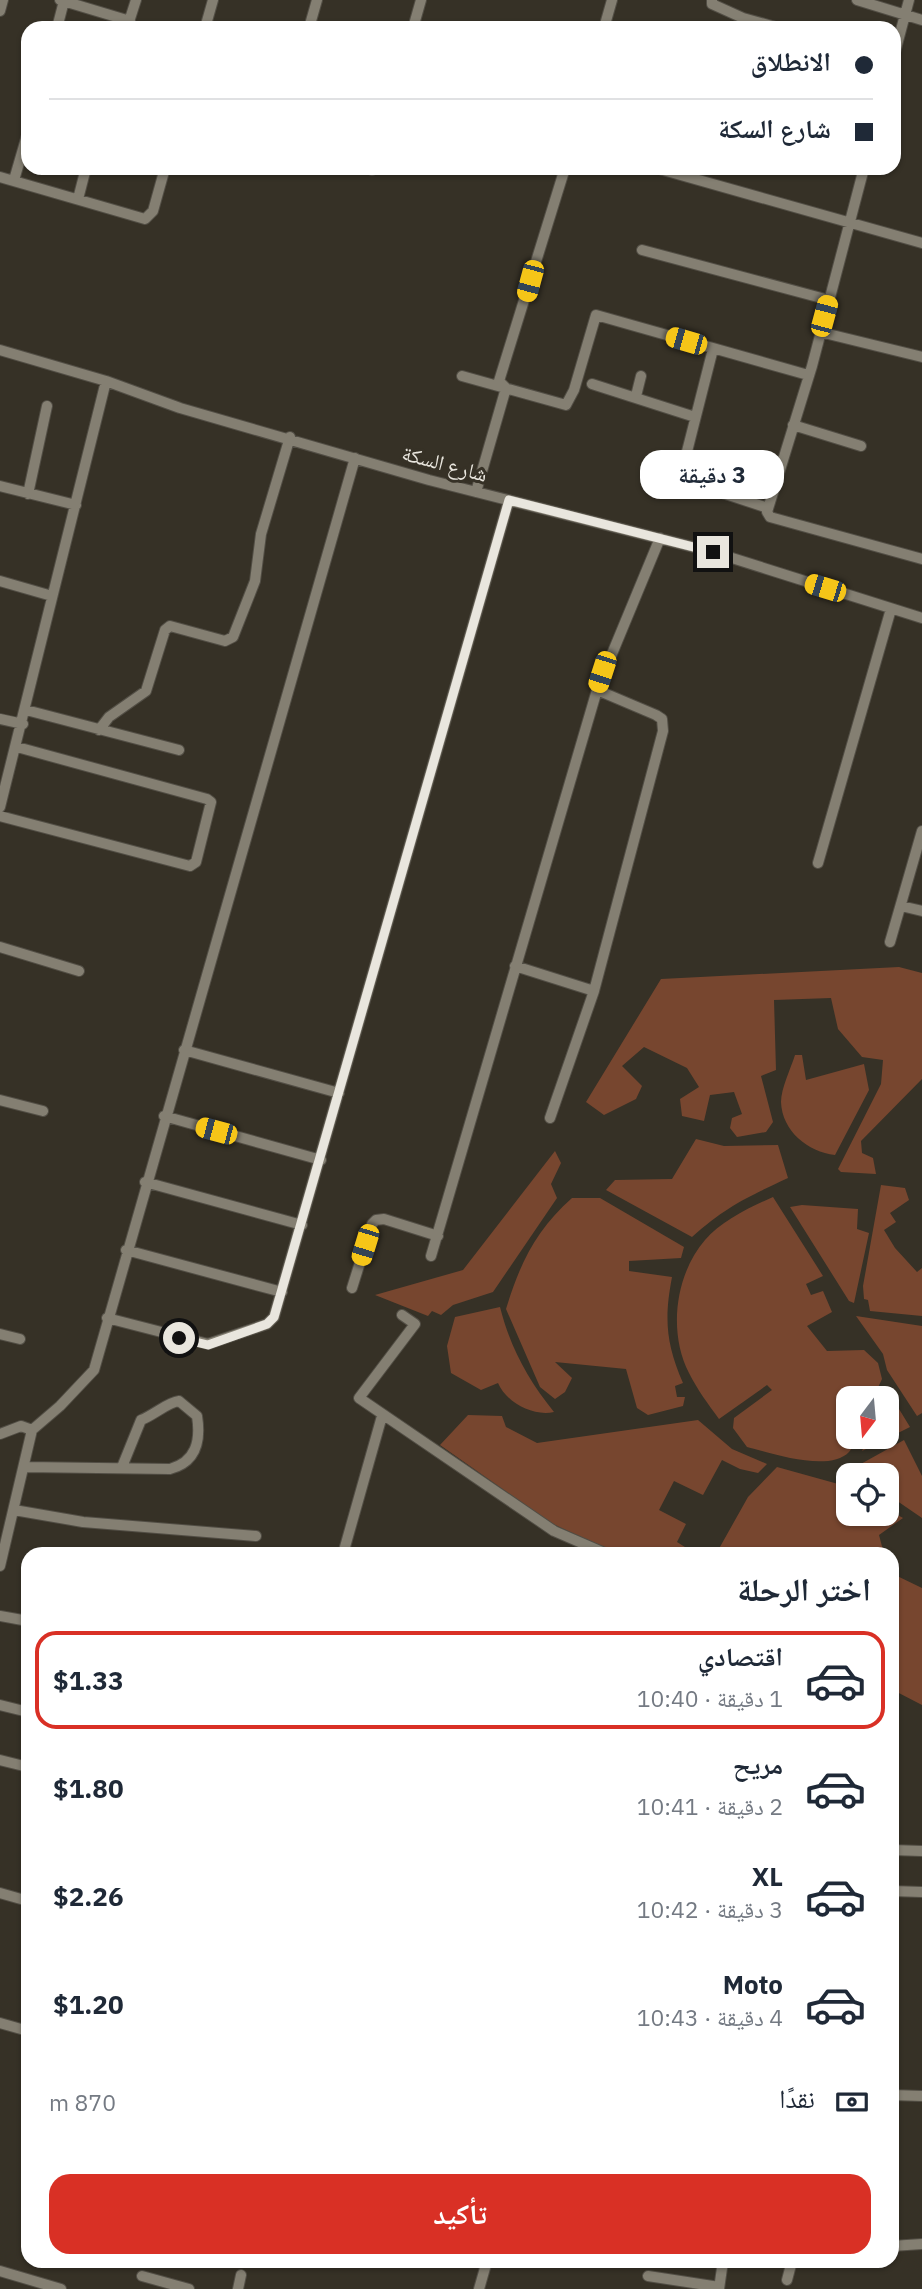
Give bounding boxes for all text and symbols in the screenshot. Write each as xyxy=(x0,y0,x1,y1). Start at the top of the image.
text: الانطلاق xyxy=(751,44,831,78)
text: شارع السكة xyxy=(718,111,831,145)
car xyxy=(515,258,546,304)
car xyxy=(809,293,840,339)
car xyxy=(663,325,710,357)
street label: شارع السكة xyxy=(399,438,491,488)
callout: 3 دقيقة xyxy=(641,450,785,500)
text: 3 دقيقة xyxy=(678,459,746,489)
route end xyxy=(697,536,729,568)
car xyxy=(802,572,849,604)
car xyxy=(586,649,619,695)
car xyxy=(193,1115,240,1147)
car xyxy=(349,1222,382,1268)
route start xyxy=(163,1322,195,1354)
north arrow xyxy=(836,1386,900,1449)
map controls xyxy=(836,1386,899,1526)
button: locate xyxy=(836,1463,899,1526)
text: اختر الرحلة xyxy=(737,1568,871,1610)
text: اقتصادي xyxy=(698,1639,783,1673)
icon: car xyxy=(804,1649,867,1712)
text: $1.33 xyxy=(53,1663,124,1697)
text: 1 دقيقة · 10:40 xyxy=(637,1683,783,1713)
text: مريح xyxy=(733,1747,783,1781)
icon: car xyxy=(804,1757,867,1820)
text: $1.80 xyxy=(53,1771,124,1805)
text: 2 دقيقة · 10:41 xyxy=(637,1791,783,1821)
text: XL xyxy=(752,1859,783,1893)
icon: car xyxy=(804,1865,867,1928)
text: $2.26 xyxy=(53,1879,124,1913)
text: 3 دقيقة · 10:42 xyxy=(637,1894,783,1924)
text: Moto xyxy=(723,1967,783,2001)
icon: car xyxy=(804,1973,867,2036)
text: $1.20 xyxy=(53,1987,124,2021)
text: 4 دقيقة · 10:43 xyxy=(637,2002,783,2032)
text: نقدًا xyxy=(779,2081,815,2115)
icon: cash xyxy=(833,2083,871,2121)
text: 870 m xyxy=(49,2087,116,2117)
button: تأكيد xyxy=(49,2174,871,2254)

